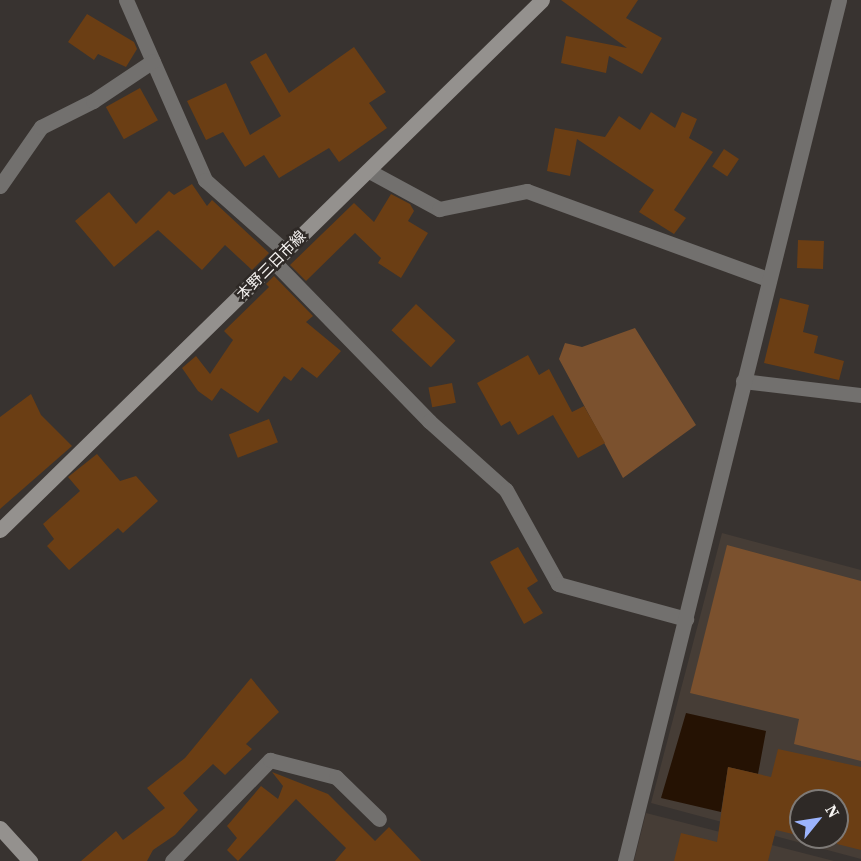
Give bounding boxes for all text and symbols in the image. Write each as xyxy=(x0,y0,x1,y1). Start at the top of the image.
street label: 本野三日市線 xyxy=(233,227,309,303)
north arrow xyxy=(789,789,849,849)
text: N xyxy=(820,800,845,822)

